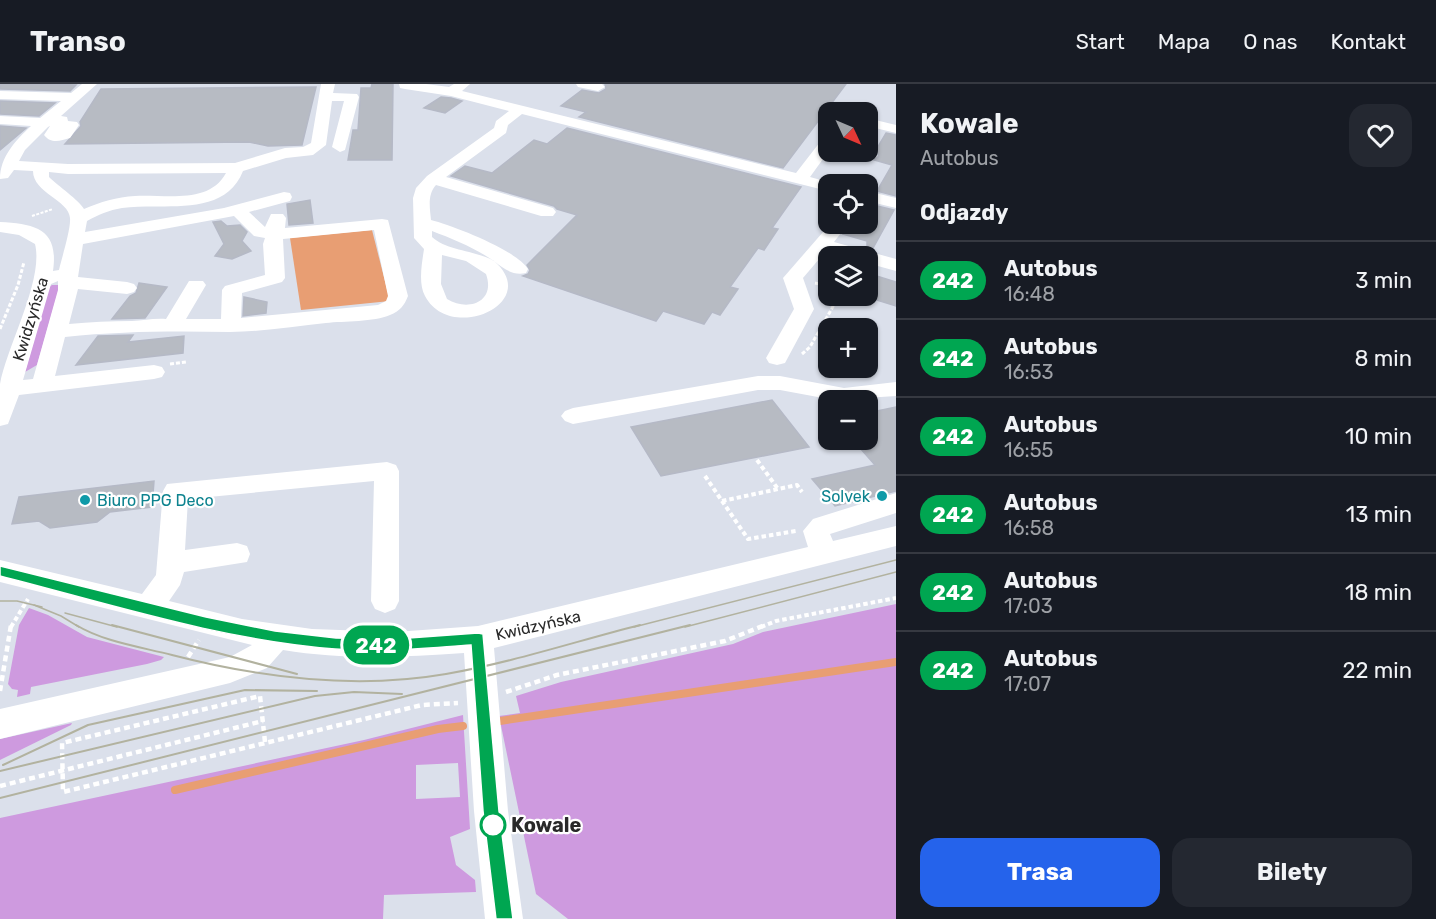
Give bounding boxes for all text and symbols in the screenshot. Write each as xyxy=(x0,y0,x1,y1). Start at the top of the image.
text: Transo xyxy=(30,25,126,58)
text: Start xyxy=(1076,29,1125,54)
text: Mapa xyxy=(1158,29,1210,54)
text: O nas xyxy=(1243,29,1298,54)
text: Kontakt xyxy=(1331,29,1406,54)
north arrow xyxy=(818,102,878,162)
map controls xyxy=(818,102,878,450)
button: heart xyxy=(1349,104,1412,167)
text: Kowale xyxy=(920,107,1019,140)
text: Autobus xyxy=(920,146,999,170)
button: locate xyxy=(818,174,878,234)
text: Odjazdy xyxy=(920,199,1008,226)
button: layers xyxy=(818,246,878,306)
text: Autobus xyxy=(1004,255,1098,282)
text: 3 min xyxy=(1355,267,1412,294)
text: 242 xyxy=(932,268,974,293)
street label: Kwidzyńska xyxy=(9,275,52,363)
text: 16:48 xyxy=(1004,282,1055,306)
button: + xyxy=(818,318,878,378)
text: Autobus xyxy=(1004,333,1098,360)
text: 8 min xyxy=(1354,345,1412,372)
text: 242 xyxy=(932,346,974,371)
text: 16:53 xyxy=(1004,360,1054,384)
button: − xyxy=(818,390,878,450)
text: Autobus xyxy=(1004,411,1098,438)
text: 10 min xyxy=(1345,423,1412,450)
text: 242 xyxy=(932,424,974,449)
text: 16:55 xyxy=(1004,438,1054,462)
place label: Solvek xyxy=(821,487,871,506)
marker: Solvek xyxy=(875,489,889,503)
text: Autobus xyxy=(1004,489,1098,516)
place label: Biuro PPG Deco xyxy=(97,491,214,510)
marker: Biuro PPG Deco xyxy=(78,493,92,507)
text: 13 min xyxy=(1346,501,1412,528)
text: 242 xyxy=(932,502,974,527)
text: 16:58 xyxy=(1004,516,1054,540)
text: Autobus xyxy=(1004,567,1098,594)
text: 18 min xyxy=(1345,579,1412,606)
text: 242 xyxy=(932,580,974,605)
text: 17:03 xyxy=(1004,594,1053,618)
street label: Kwidzyńska xyxy=(494,606,583,645)
line badge: 242 xyxy=(342,626,410,664)
text: 242 xyxy=(355,633,397,658)
text: Autobus xyxy=(1004,645,1098,672)
text: 22 min xyxy=(1343,657,1412,684)
text: 242 xyxy=(932,658,974,683)
text: 17:07 xyxy=(1004,672,1051,696)
marker: Kowale xyxy=(480,812,506,838)
place label: Kowale xyxy=(511,813,582,837)
button: Trasa xyxy=(920,838,1160,907)
button: Bilety xyxy=(1172,838,1412,907)

